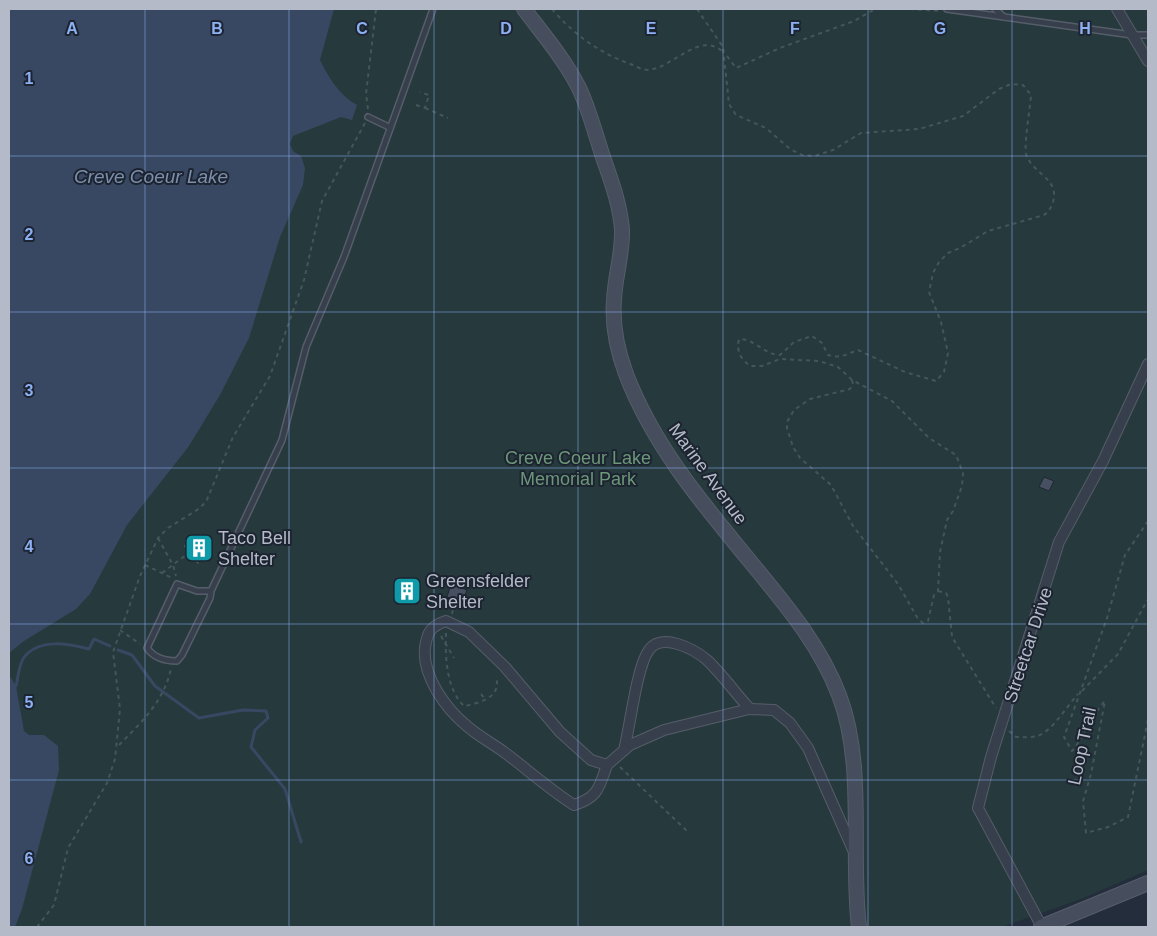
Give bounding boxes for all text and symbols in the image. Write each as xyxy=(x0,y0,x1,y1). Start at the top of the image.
text: A xyxy=(66,20,78,37)
text: B xyxy=(211,20,223,37)
text: C xyxy=(356,20,368,37)
text: D xyxy=(500,20,512,37)
text: E xyxy=(646,20,657,37)
text: F xyxy=(790,20,800,37)
text: G xyxy=(934,20,946,37)
text: H xyxy=(1079,20,1091,37)
text: 1 xyxy=(25,70,34,87)
water label: Creve Coeur Lake xyxy=(74,166,228,187)
text: 2 xyxy=(25,226,34,243)
text: 3 xyxy=(25,382,34,399)
street label: Marine Avenue xyxy=(665,420,751,528)
park label: Creve Coeur Lake Memorial Park xyxy=(505,448,651,489)
place label: Taco Bell Shelter xyxy=(218,528,291,569)
building icon: Taco Bell Shelter xyxy=(184,533,214,563)
text: 4 xyxy=(25,538,34,555)
place label: Greensfelder Shelter xyxy=(426,571,530,612)
building icon: Greensfelder Shelter xyxy=(392,576,422,606)
street label: Streetcar Drive xyxy=(1000,585,1056,705)
text: 5 xyxy=(25,694,34,711)
street label: Loop Trail xyxy=(1064,705,1100,787)
text: 6 xyxy=(25,850,34,867)

